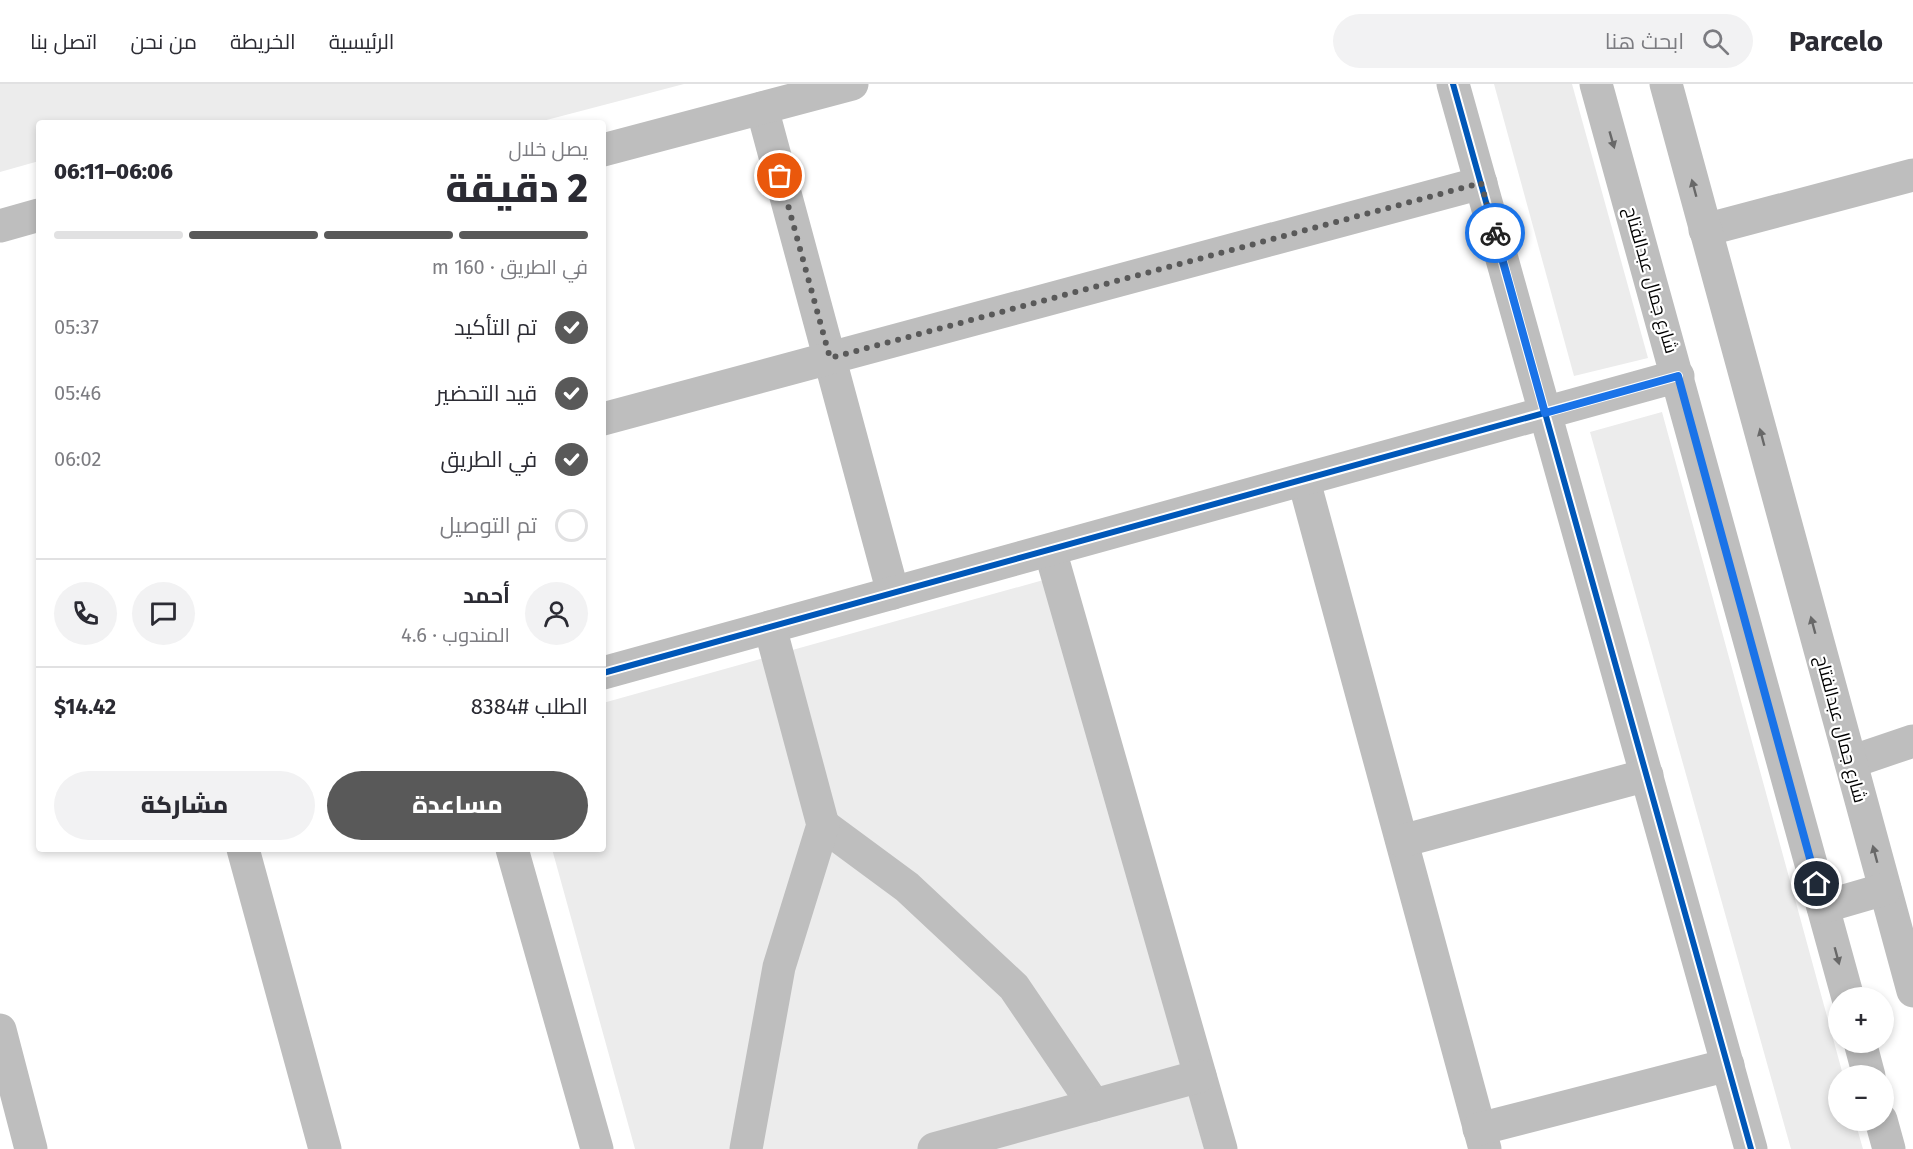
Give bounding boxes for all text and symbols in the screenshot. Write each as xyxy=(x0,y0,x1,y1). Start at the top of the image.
search box xyxy=(1333,14,1753,68)
icon: search xyxy=(1699,25,1732,58)
text: Parcelo xyxy=(1789,25,1883,58)
text: ابحث هنا xyxy=(1605,28,1684,55)
text: اتصل بنا xyxy=(30,29,97,55)
text: من نحن xyxy=(130,29,197,55)
text: الخريطة xyxy=(230,29,296,55)
text: الرئيسية xyxy=(329,29,395,55)
one-way arrow xyxy=(1608,131,1617,149)
text: يصل خلال xyxy=(508,137,588,161)
pin xyxy=(754,150,805,201)
text: 06:06–06:11 xyxy=(54,158,173,185)
icon: bag xyxy=(763,159,796,192)
text: 2 دقيقة xyxy=(445,166,588,212)
one-way arrow xyxy=(1689,179,1698,197)
courier xyxy=(1465,203,1525,263)
street label: شارع جمال عبدالفتاح xyxy=(1619,204,1682,356)
icon: bike xyxy=(1479,217,1512,250)
text: في الطريق · 160 m xyxy=(432,255,588,279)
icon: check xyxy=(555,311,588,344)
text: تم التأكيد xyxy=(454,314,537,341)
text: 05:37 xyxy=(54,315,99,339)
icon: check xyxy=(555,377,588,410)
text: قيد التحضير xyxy=(436,380,537,407)
text: 05:46 xyxy=(54,381,101,405)
one-way arrow xyxy=(1757,428,1766,446)
icon: check xyxy=(555,443,588,476)
text: في الطريق xyxy=(440,446,537,473)
text: 06:02 xyxy=(54,447,101,471)
text: تم التوصيل xyxy=(440,512,537,539)
button: phone xyxy=(54,582,117,645)
button: chat xyxy=(132,582,195,645)
text: أحمد xyxy=(463,582,510,609)
button: person xyxy=(525,582,588,645)
one-way arrow xyxy=(1808,616,1817,634)
text: المندوب · 4.6 xyxy=(401,623,510,647)
street label: شارع جمال عبدالفتاح xyxy=(1810,653,1871,805)
text: $14.42 xyxy=(54,693,116,720)
text: الطلب #8384 xyxy=(471,693,588,720)
button: مشاركة xyxy=(54,771,315,840)
button: مساعدة xyxy=(327,771,588,840)
one-way arrow xyxy=(1870,845,1880,863)
pin xyxy=(1791,858,1842,909)
icon: home xyxy=(1800,867,1833,900)
one-way arrow xyxy=(1832,947,1842,965)
map controls xyxy=(1828,987,1894,1131)
button: + xyxy=(1828,987,1894,1053)
button: − xyxy=(1828,1065,1894,1131)

